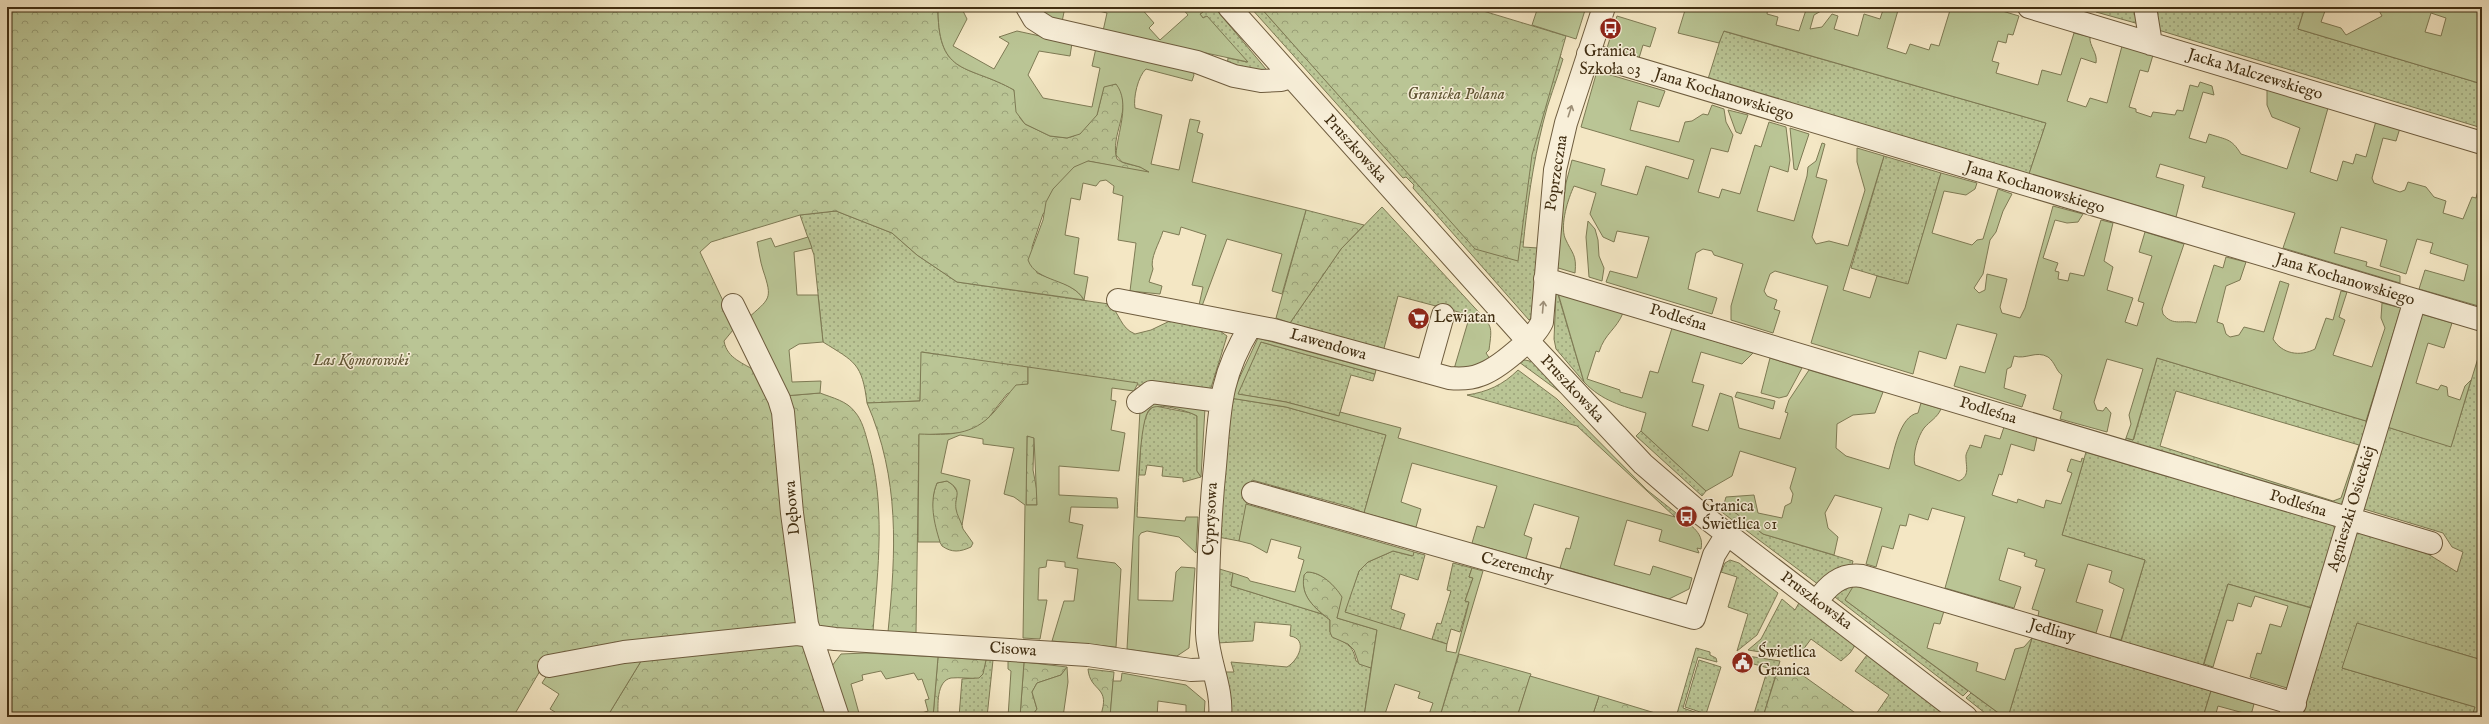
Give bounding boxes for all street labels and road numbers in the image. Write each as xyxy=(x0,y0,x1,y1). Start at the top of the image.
street label: Jacka Malczewskiego xyxy=(2183,44,2325,105)
street label: Jana Kochanowskiego xyxy=(1650,64,1797,126)
street label: Pruszkowska xyxy=(1319,111,1391,187)
street label: Poprzeczna xyxy=(1541,134,1573,212)
street label: Jana Kochanowskiego xyxy=(1961,157,2108,219)
street label: Jana Kochanowskiego xyxy=(2271,249,2418,311)
street label: Podleśna xyxy=(1647,300,1709,336)
street label: Lawendowa xyxy=(1287,325,1369,365)
street label: Pruszkowska xyxy=(1536,351,1608,427)
street label: Podleśna xyxy=(1957,393,2019,429)
street label: Agnieszki Osieckiej xyxy=(2323,444,2381,575)
street label: Dębowa xyxy=(781,480,805,536)
street label: Cyprysowa xyxy=(1199,482,1223,556)
street label: Podleśna xyxy=(2267,486,2329,522)
street label: Czeremchy xyxy=(1478,548,1556,588)
street label: Pruszkowska xyxy=(1776,567,1856,635)
street label: Jedliny xyxy=(2025,614,2077,647)
street label: Cisowa xyxy=(989,638,1037,662)

